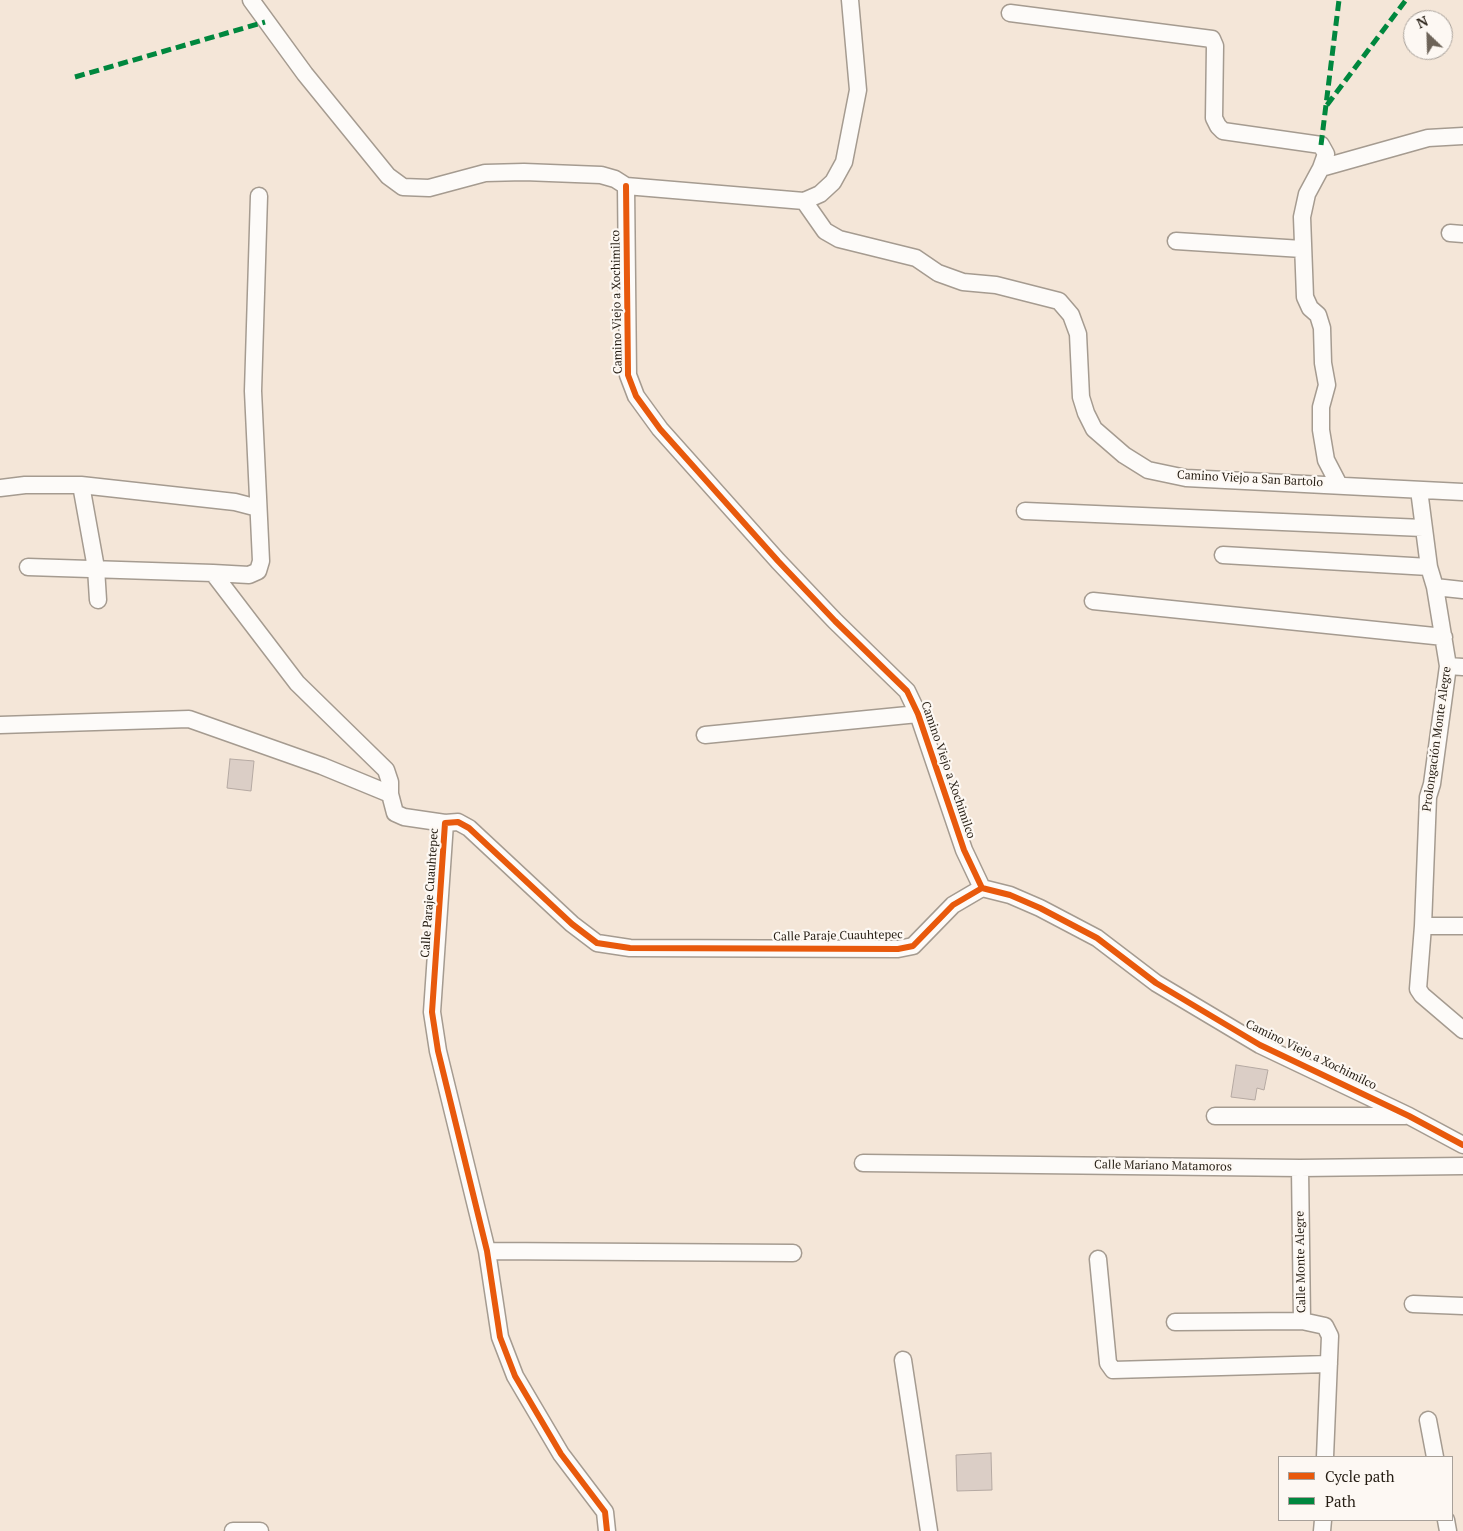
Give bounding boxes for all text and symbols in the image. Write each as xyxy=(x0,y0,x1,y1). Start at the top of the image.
north arrow xyxy=(1403,10,1453,60)
text: N xyxy=(1413,11,1431,33)
street label: Camino Viejo a Xochimilco xyxy=(609,230,625,374)
street label: Camino Viejo a San Bartolo xyxy=(1177,468,1323,490)
street label: Prolongación Monte Alegre xyxy=(1420,666,1454,812)
street label: Camino Viejo a Xochimilco xyxy=(918,699,978,841)
street label: Calle Paraje Cuauhtepec xyxy=(418,828,442,958)
street label: Calle Paraje Cuauhtepec xyxy=(773,928,903,944)
street label: Camino Viejo a Xochimilco xyxy=(1243,1017,1379,1093)
street label: Calle Mariano Matamoros xyxy=(1094,1158,1232,1174)
street label: Calle Monte Alegre xyxy=(1293,1211,1309,1313)
legend xyxy=(1278,1456,1453,1521)
text: Cycle path xyxy=(1325,1466,1395,1486)
text: Path xyxy=(1325,1491,1356,1511)

